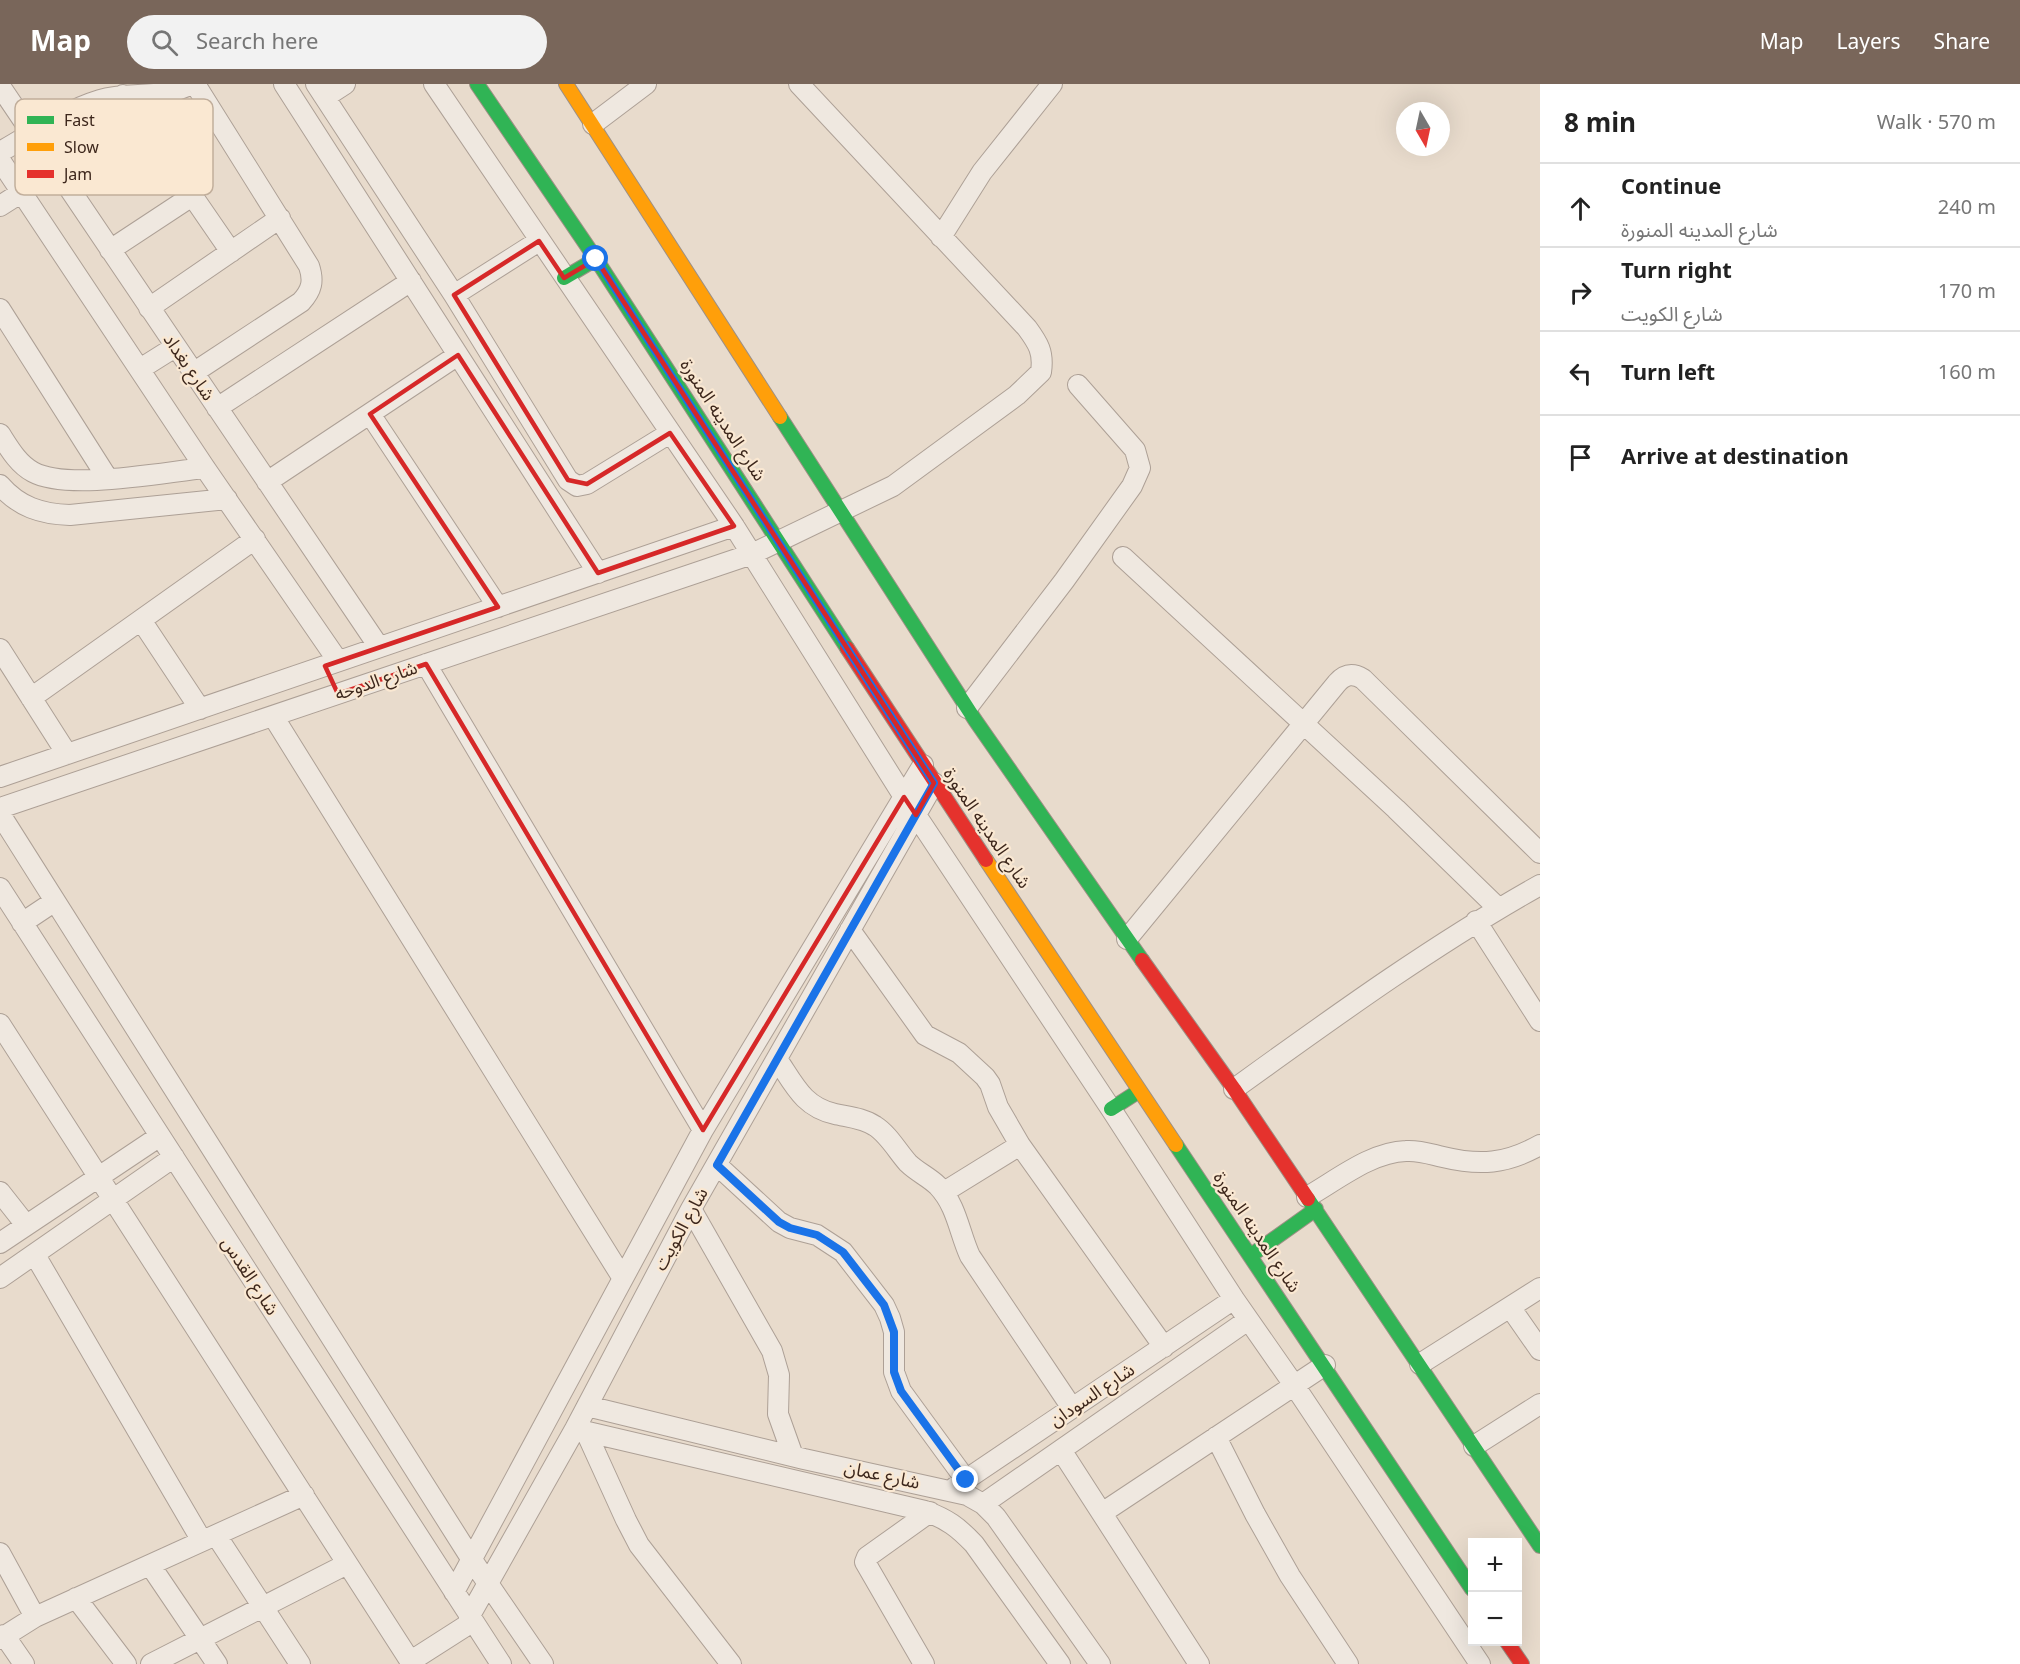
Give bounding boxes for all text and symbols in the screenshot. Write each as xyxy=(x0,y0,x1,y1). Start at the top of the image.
text: Map xyxy=(30,13,91,72)
search box xyxy=(127,15,547,69)
text: Search here xyxy=(196,19,318,65)
text: Map xyxy=(1760,20,1804,64)
text: Layers xyxy=(1837,20,1901,64)
text: Share xyxy=(1934,20,1990,64)
icon: search xyxy=(148,26,181,59)
text: 8 min xyxy=(1564,96,1636,151)
legend xyxy=(15,99,213,195)
north arrow xyxy=(1396,102,1450,156)
text: Walk · 570 m xyxy=(1877,102,1996,144)
text: Fast xyxy=(64,104,95,138)
text: Slow xyxy=(64,131,99,165)
text: Jam xyxy=(62,158,92,192)
text: Continue xyxy=(1621,164,1721,210)
text: 240 m xyxy=(1938,187,1996,229)
icon: ahead xyxy=(1564,192,1597,225)
text: شارع المدينه المنورة xyxy=(1621,210,1778,252)
route start xyxy=(582,245,608,271)
text: Turn right xyxy=(1621,248,1732,294)
text: 170 m xyxy=(1938,271,1996,313)
icon: right xyxy=(1564,276,1597,309)
text: شارع الكويت xyxy=(1621,294,1723,336)
street label: شارع بغداد xyxy=(152,325,226,409)
text: Turn left xyxy=(1621,350,1715,396)
street label: شارع المدينه المنورة xyxy=(669,351,777,489)
text: 160 m xyxy=(1938,352,1996,394)
icon: left xyxy=(1564,357,1597,390)
text: Arrive at destination xyxy=(1621,434,1849,480)
icon: arrive xyxy=(1564,441,1597,474)
street label: شارع الدوحه xyxy=(329,649,423,713)
street label: شارع المدينه المنورة xyxy=(932,759,1042,897)
street label: شارع المدينه المنورة xyxy=(1202,1163,1312,1301)
street label: شارع الكويت xyxy=(642,1180,720,1278)
street label: شارع القدس xyxy=(210,1228,290,1324)
street label: شارع السودان xyxy=(1041,1352,1143,1438)
street label: شارع عمان xyxy=(840,1448,924,1502)
route end xyxy=(952,1466,978,1492)
map controls xyxy=(1468,1538,1522,1646)
button: + xyxy=(1468,1538,1522,1592)
button: − xyxy=(1468,1592,1522,1646)

